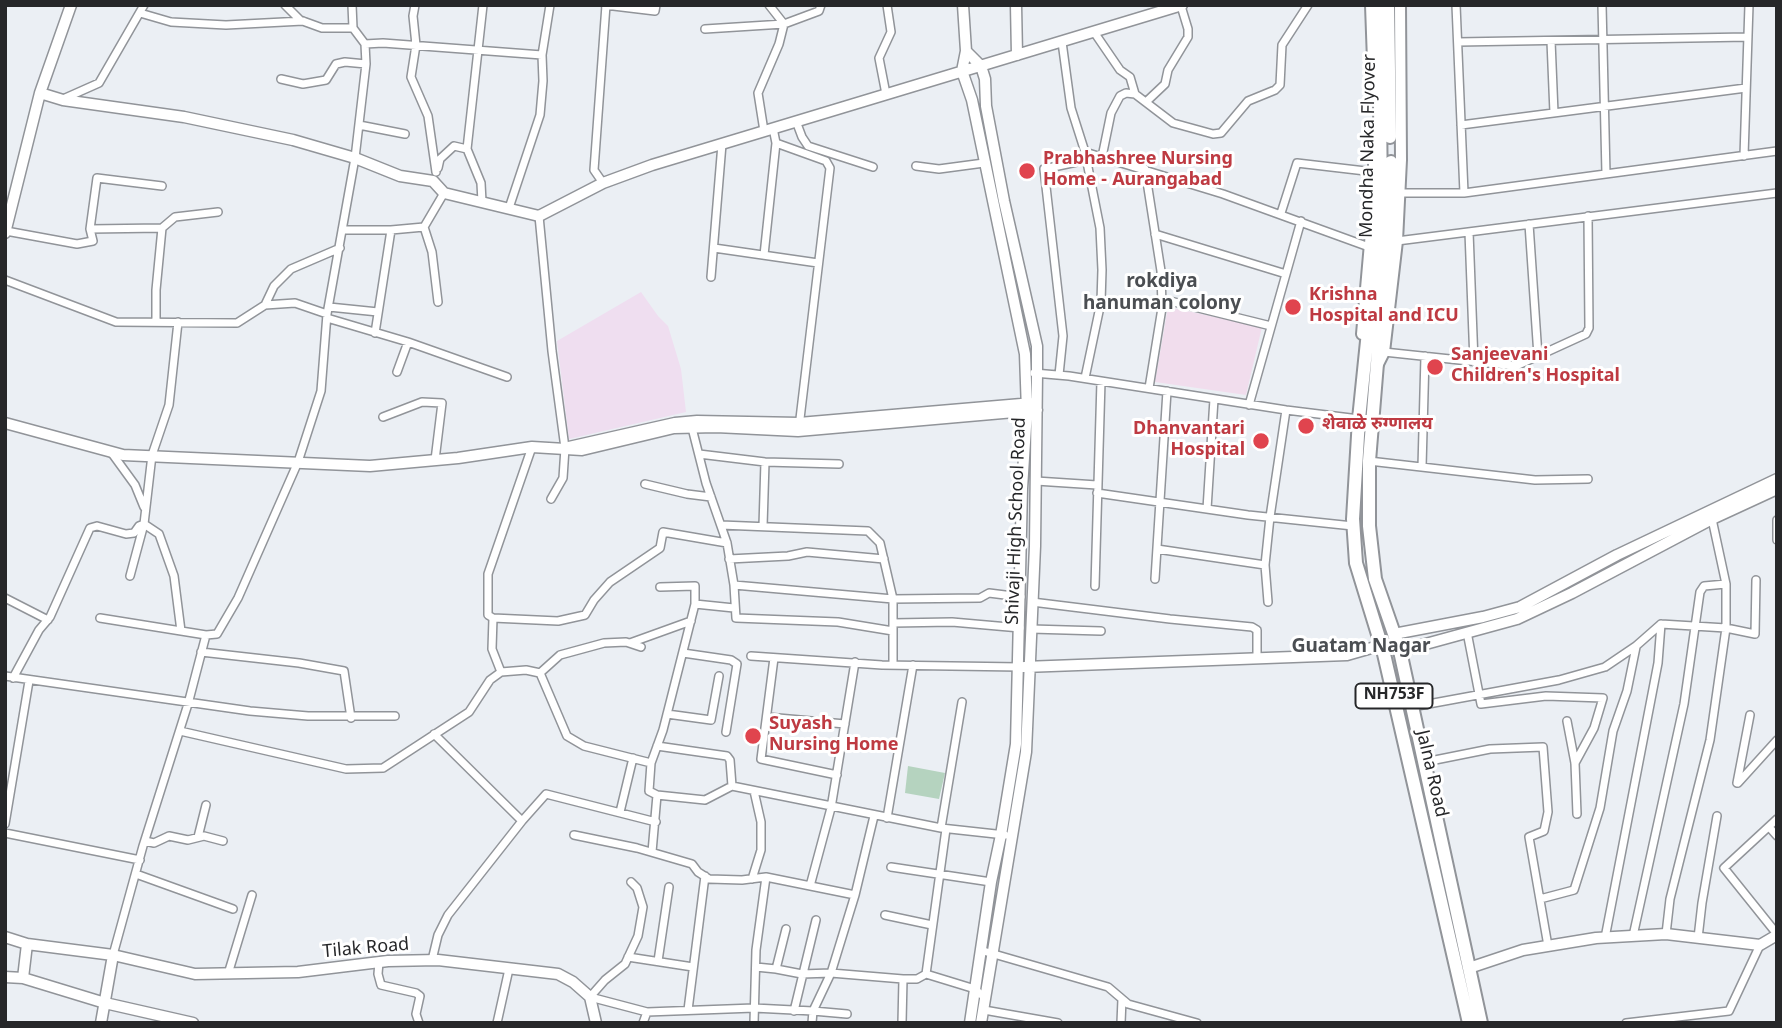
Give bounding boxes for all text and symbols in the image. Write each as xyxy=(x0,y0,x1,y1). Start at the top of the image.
street label: Mondha Naka Flyover xyxy=(1358,54,1382,238)
place label: Prabhashree Nursing Home - Aurangabad xyxy=(1043,150,1233,192)
marker: Prabhashree Nursing Home - Aurangabad xyxy=(1017,161,1037,181)
district label: rokdiya hanuman colony xyxy=(1083,272,1241,316)
place label: Krishna Hospital and ICU xyxy=(1309,286,1459,328)
marker: Krishna Hospital and ICU xyxy=(1283,297,1303,317)
place label: Sanjeevani Children's Hospital xyxy=(1451,346,1620,388)
marker: Sanjeevani Children's Hospital xyxy=(1425,357,1445,377)
place label: शेवाळे रुग्णालय xyxy=(1322,415,1433,437)
marker: शेवाळे रुग्णालय xyxy=(1296,416,1316,436)
street label: Shivaji High School Road xyxy=(1004,417,1032,625)
place label: Dhanvantari Hospital xyxy=(1133,420,1245,462)
marker: Dhanvantari Hospital xyxy=(1251,431,1271,451)
district label: Guatam Nagar xyxy=(1291,637,1431,659)
road number: NH753F xyxy=(1356,684,1432,708)
place label: Suyash Nursing Home xyxy=(769,715,899,758)
marker: Suyash Nursing Home xyxy=(743,726,763,746)
street label: Jalna Road xyxy=(1409,728,1451,820)
street label: Tilak Road xyxy=(322,935,410,965)

